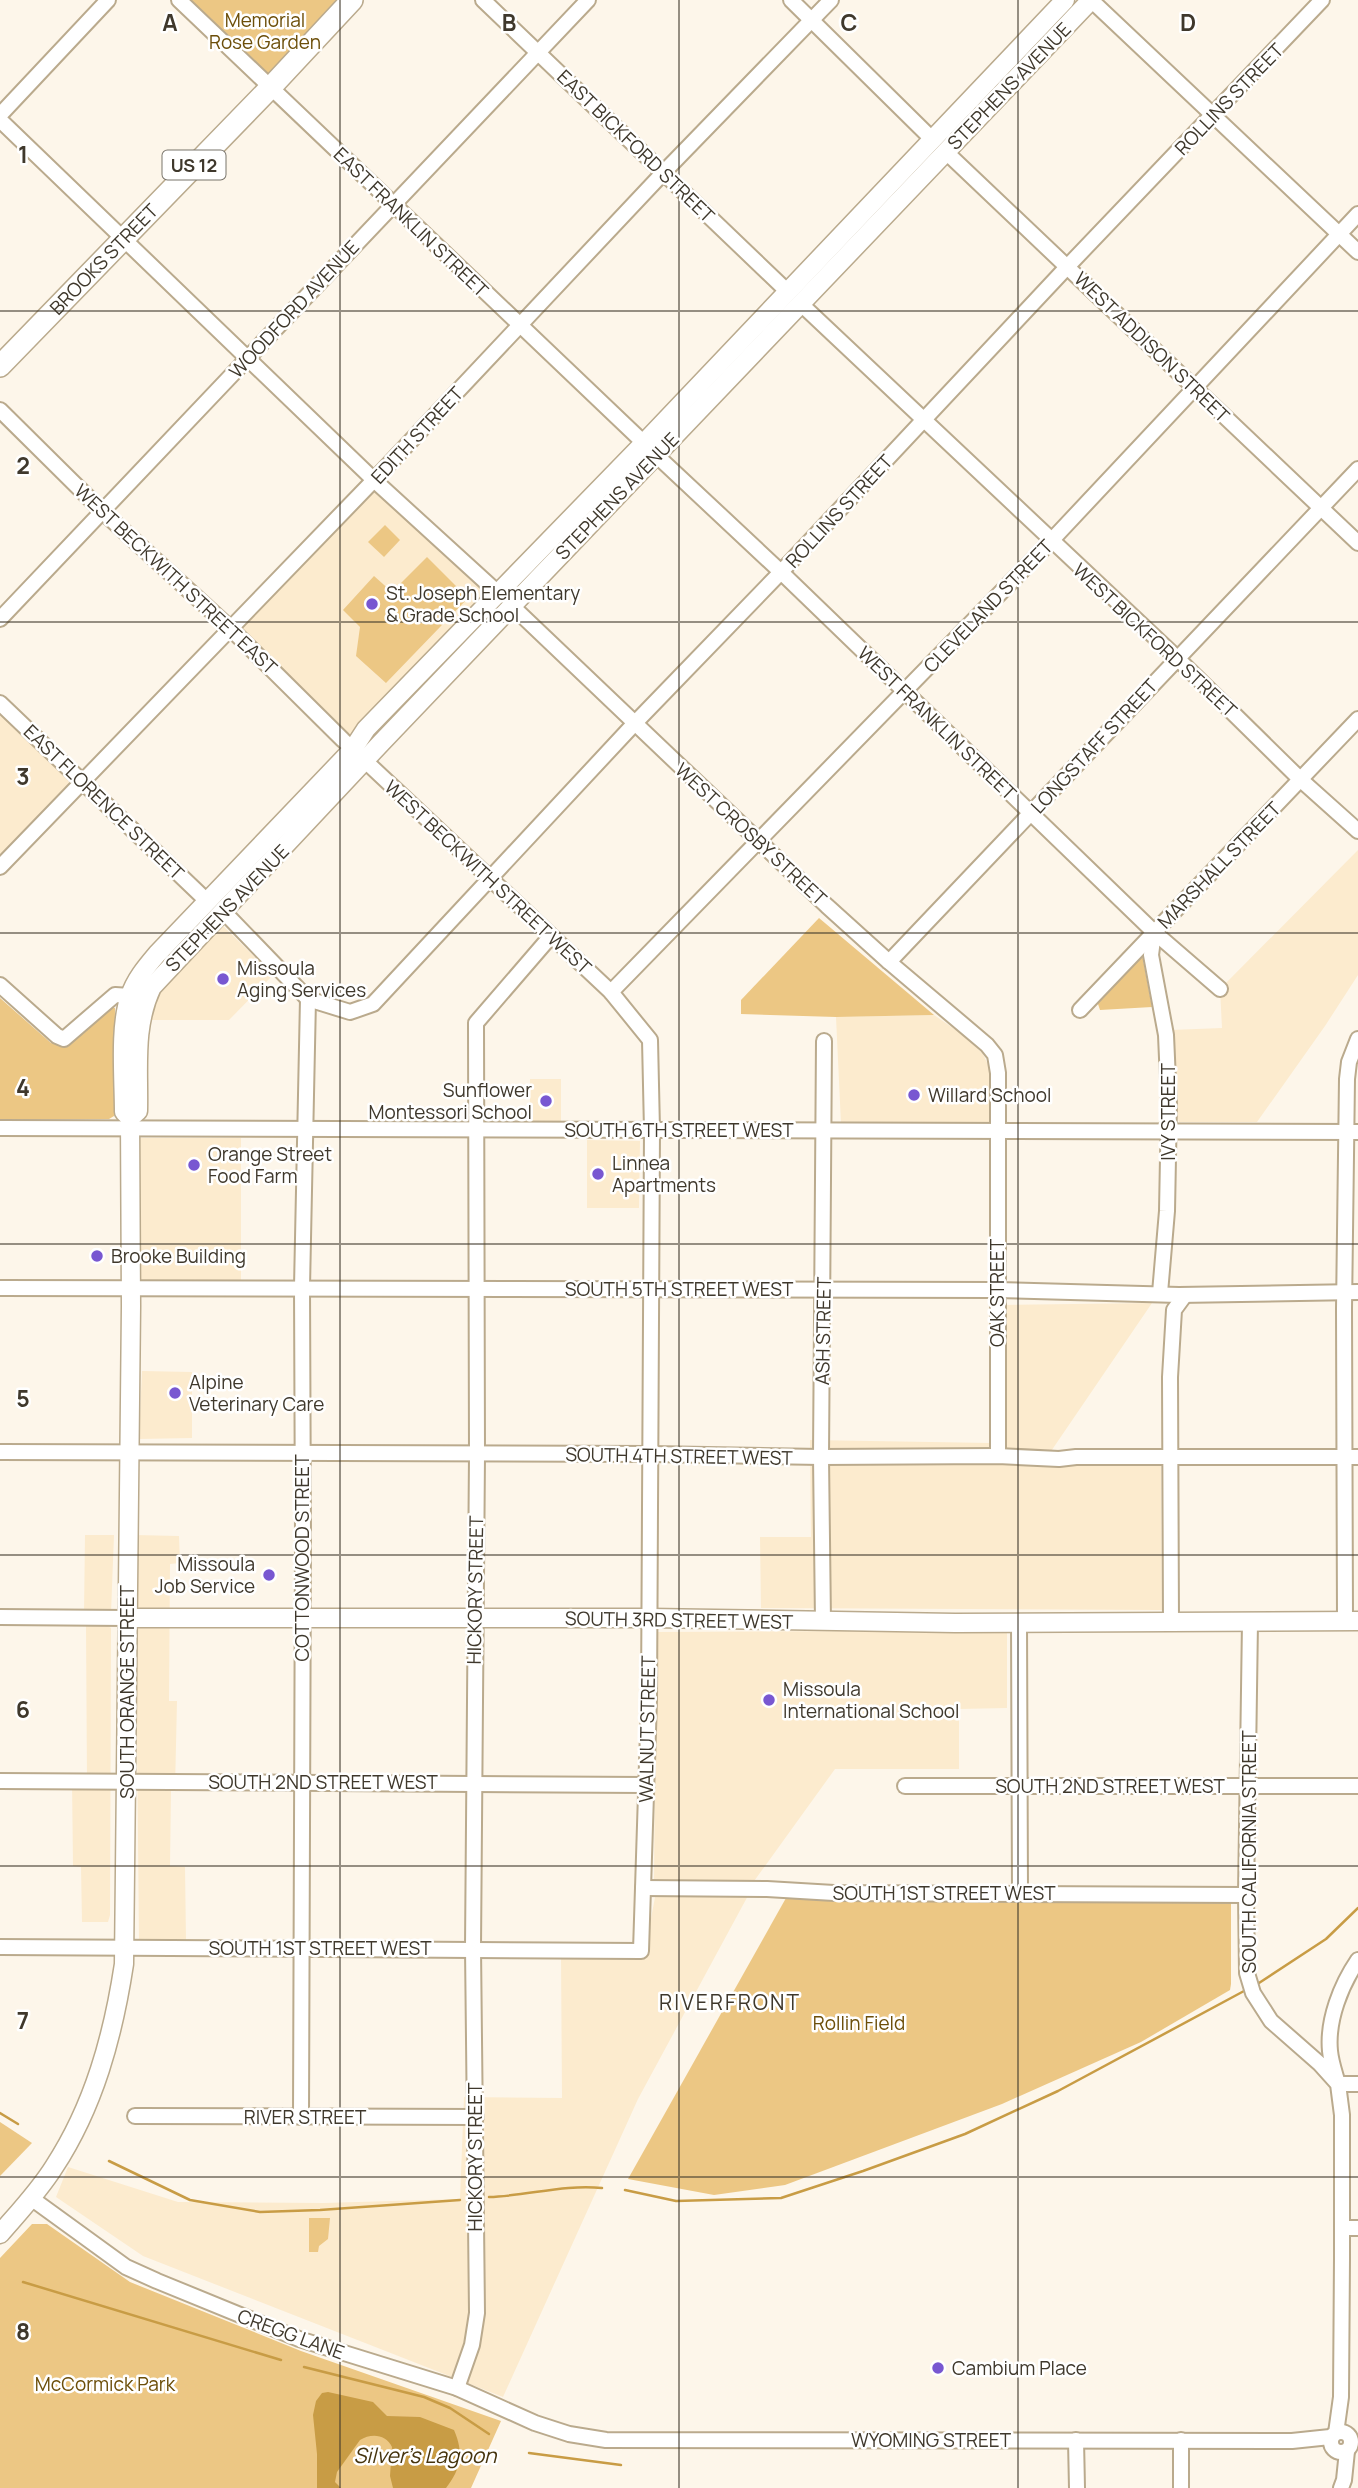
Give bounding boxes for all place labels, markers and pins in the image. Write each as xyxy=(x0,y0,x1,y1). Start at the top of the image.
place label: St. Joseph Elementary & Grade School xyxy=(386,580,580,628)
marker: St. Joseph Elementary & Grade School xyxy=(364,596,380,612)
place label: Missoula Aging Services xyxy=(237,955,366,1003)
marker: Missoula Aging Services xyxy=(215,971,231,987)
place label: Sunflower Montessori School xyxy=(368,1077,532,1125)
place label: Willard School xyxy=(928,1082,1051,1108)
marker: Willard School xyxy=(906,1087,922,1103)
marker: Sunflower Montessori School xyxy=(538,1093,554,1109)
place label: Orange Street Food Farm xyxy=(208,1141,332,1189)
place label: Linnea Apartments xyxy=(612,1150,716,1198)
marker: Orange Street Food Farm xyxy=(186,1157,202,1173)
marker: Linnea Apartments xyxy=(590,1166,606,1182)
place label: Brooke Building xyxy=(111,1243,246,1269)
marker: Brooke Building xyxy=(89,1248,105,1264)
place label: Alpine Veterinary Care xyxy=(189,1369,324,1417)
marker: Alpine Veterinary Care xyxy=(167,1385,183,1401)
place label: Missoula Job Service xyxy=(155,1551,255,1599)
marker: Missoula Job Service xyxy=(261,1567,277,1583)
place label: Missoula International School xyxy=(783,1676,960,1724)
marker: Missoula International School xyxy=(761,1692,777,1708)
place label: Cambium Place xyxy=(952,2355,1087,2381)
marker: Cambium Place xyxy=(930,2360,946,2376)

